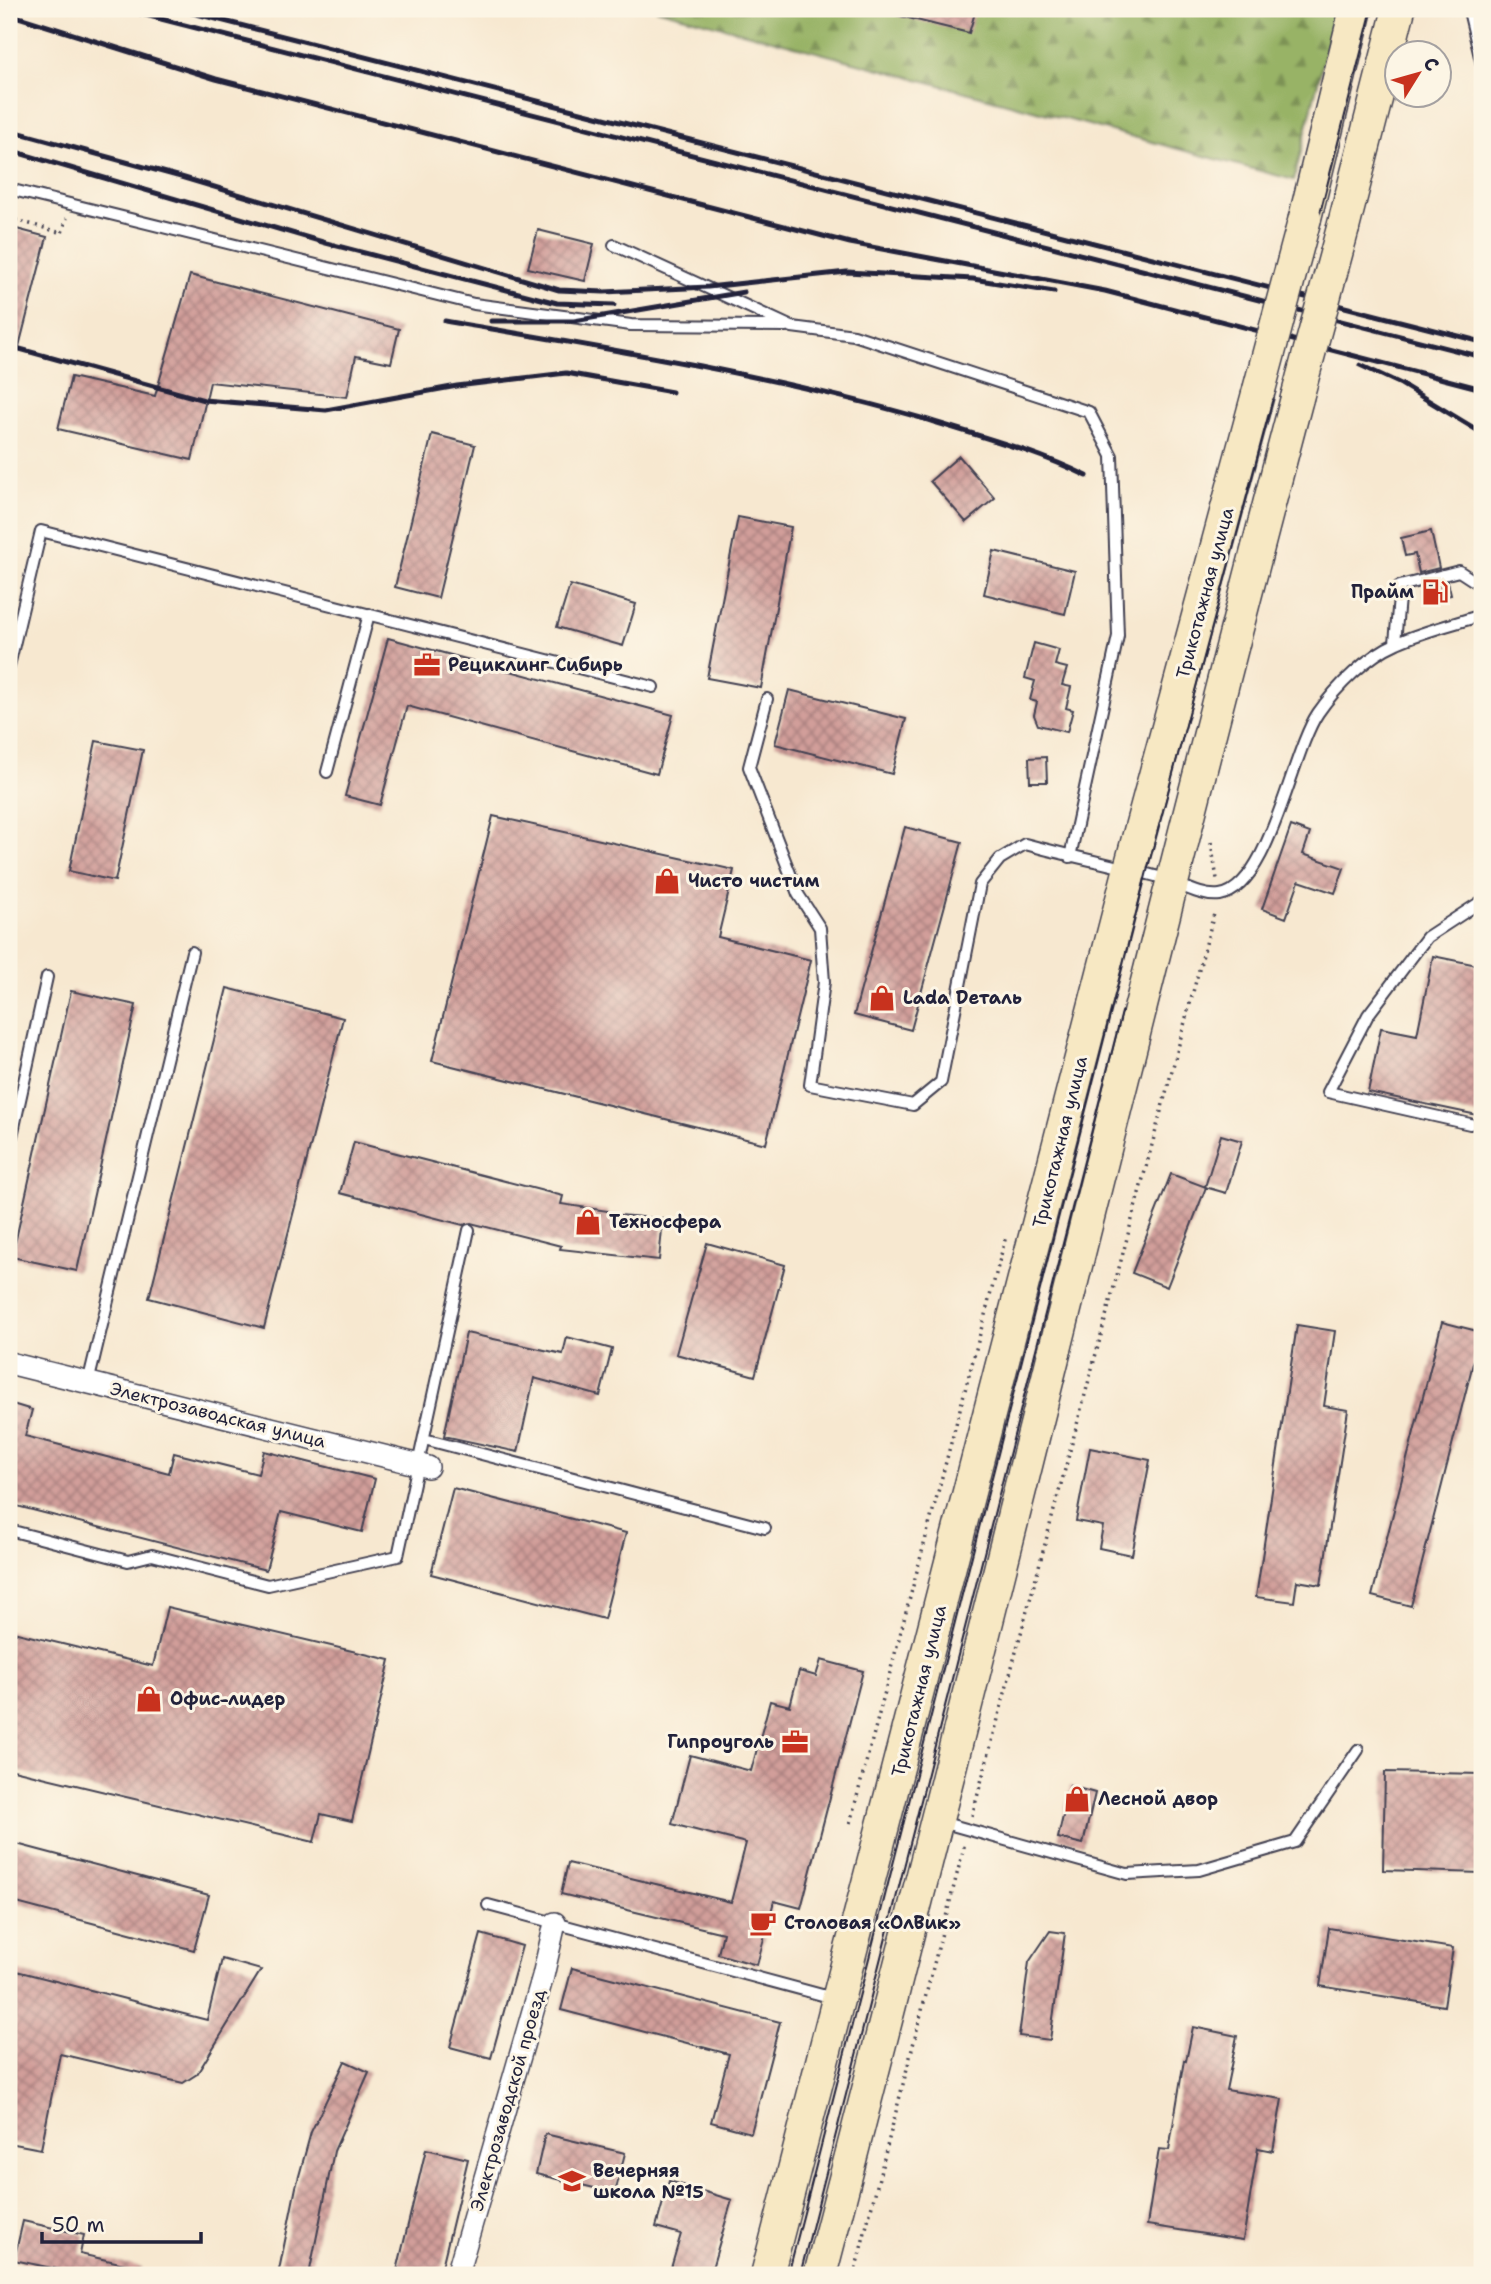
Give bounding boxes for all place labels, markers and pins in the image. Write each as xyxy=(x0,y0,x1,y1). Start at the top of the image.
fuel station icon: Прайм xyxy=(1420,577,1450,607)
place label: Прайм xyxy=(1351,580,1414,604)
office icon: Рециклинг Сибирь xyxy=(412,650,442,680)
place label: Рециклинг Сибирь xyxy=(448,653,623,677)
shop icon: Чисто чистим xyxy=(652,866,682,896)
place label: Чисто чистим xyxy=(688,869,819,893)
shop icon: Lada Dеталь xyxy=(867,983,897,1013)
place label: Lada Dеталь xyxy=(903,986,1022,1010)
shop icon: Техносфера xyxy=(573,1207,603,1237)
place label: Техносфера xyxy=(609,1210,722,1234)
shop icon: Офис-лидер xyxy=(134,1684,164,1714)
place label: Офис-лидер xyxy=(170,1687,285,1711)
office icon: Гипроуголь xyxy=(780,1727,810,1757)
place label: Гипроуголь xyxy=(667,1730,774,1754)
shop icon: Лесной двор xyxy=(1062,1784,1092,1814)
place label: Лесной двор xyxy=(1098,1787,1218,1811)
cafe icon: Столовая «ОлВик» xyxy=(748,1908,778,1938)
place label: Столовая «ОлВик» xyxy=(784,1911,961,1935)
place label: Вечерняя школа №15 xyxy=(593,2159,704,2204)
school or university icon: Вечерняя школа №15 xyxy=(557,2166,587,2196)

